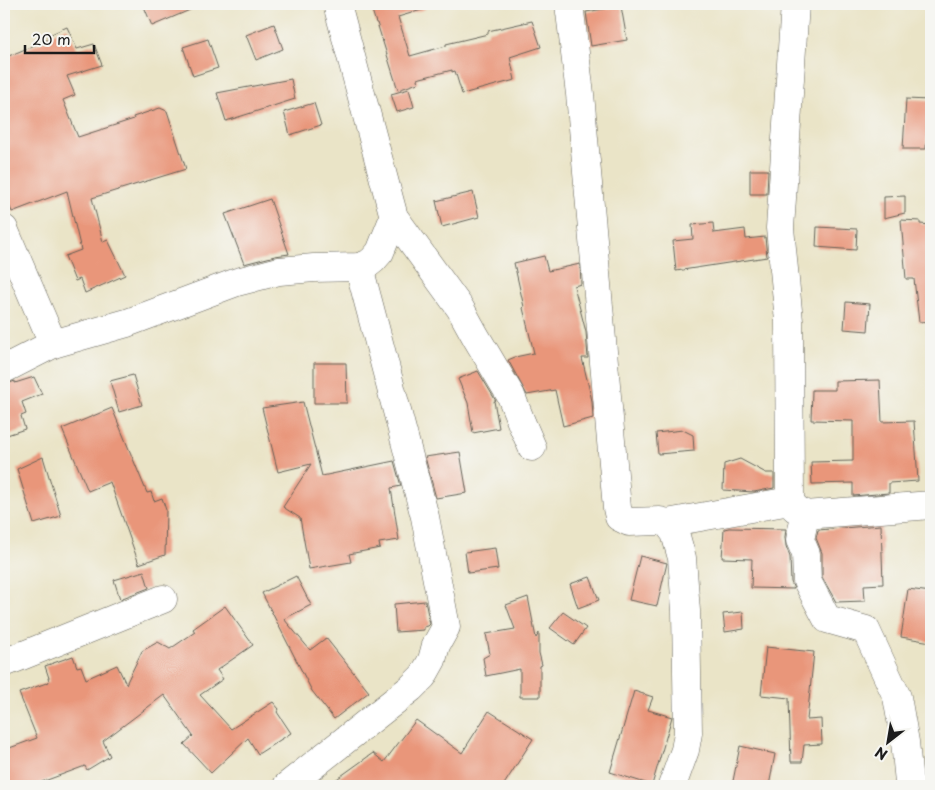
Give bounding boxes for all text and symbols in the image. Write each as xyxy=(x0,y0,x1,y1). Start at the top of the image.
scale bar xyxy=(25,22,94,54)
text: 20 m xyxy=(32,27,71,50)
north arrow xyxy=(862,718,912,768)
text: N xyxy=(871,742,891,765)

